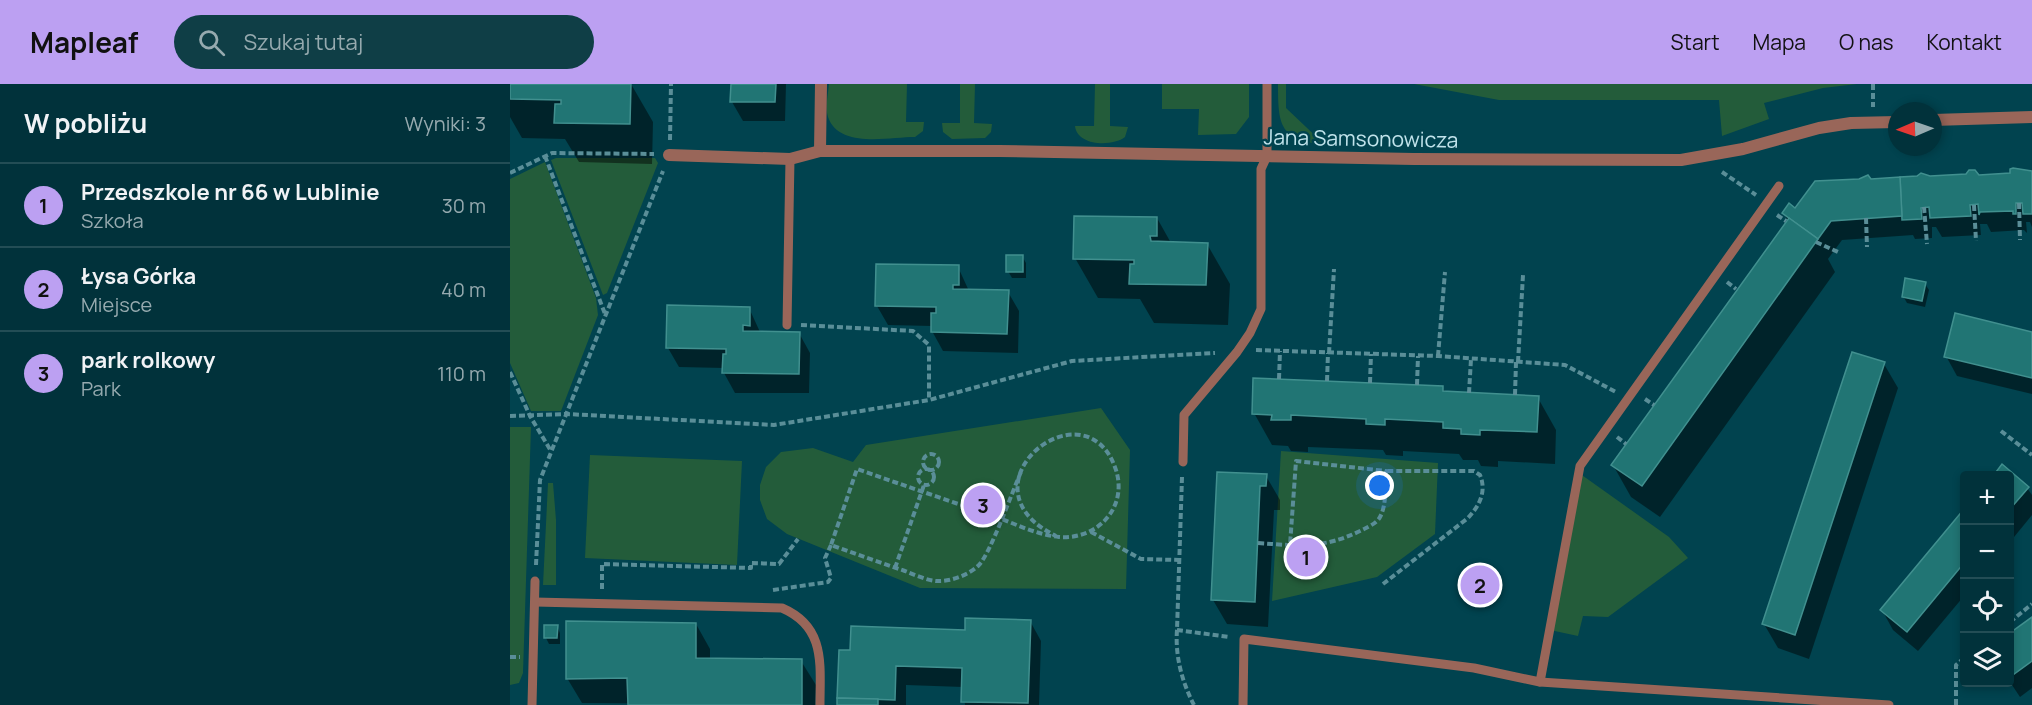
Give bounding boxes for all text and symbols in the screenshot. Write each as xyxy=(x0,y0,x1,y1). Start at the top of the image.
search box xyxy=(174,15,594,69)
text: Mapleaf xyxy=(30,23,138,61)
icon: search xyxy=(195,26,228,59)
text: Szukaj tutaj xyxy=(243,27,363,57)
text: Start xyxy=(1671,28,1720,56)
text: Mapa xyxy=(1753,28,1806,56)
text: O nas xyxy=(1839,28,1894,56)
text: Kontakt xyxy=(1927,28,2002,56)
north arrow xyxy=(1888,102,1942,156)
text: W pobliżu xyxy=(24,105,147,141)
text: Wyniki: 3 xyxy=(405,110,486,137)
street label: Jana Samsonowicza xyxy=(1263,122,1459,154)
text: Przedszkole nr 66 w Lublinie xyxy=(81,177,379,207)
text: 1 xyxy=(39,192,48,219)
text: 30 m xyxy=(442,192,486,219)
text: Szkoła xyxy=(81,207,144,234)
text: Łysa Górka xyxy=(81,261,196,291)
text: 2 xyxy=(38,276,49,303)
text: 40 m xyxy=(441,276,486,303)
text: Miejsce xyxy=(81,291,152,318)
text: park rolkowy xyxy=(81,345,215,375)
text: 3 xyxy=(38,360,49,387)
text: 110 m xyxy=(437,360,486,387)
text: Park xyxy=(81,375,121,402)
your location xyxy=(1365,471,1394,500)
map controls xyxy=(1960,471,2014,687)
button: + xyxy=(1960,471,2014,525)
pin: 3 xyxy=(964,482,1002,528)
button: − xyxy=(1960,525,2014,579)
pin: 1 xyxy=(1286,534,1326,580)
pin: 2 xyxy=(1460,562,1500,608)
button: locate xyxy=(1960,579,2014,633)
button: layers xyxy=(1960,633,2014,687)

